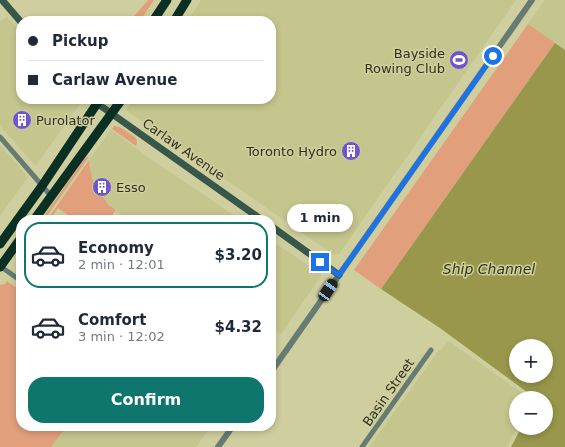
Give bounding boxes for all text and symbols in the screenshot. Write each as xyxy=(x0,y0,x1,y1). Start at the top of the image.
text: Pickup xyxy=(52,32,108,50)
place label: Bayside Rowing Club xyxy=(365,46,445,76)
route start xyxy=(484,47,502,65)
sports icon: Bayside Rowing Club xyxy=(448,49,470,71)
text: Carlaw Avenue xyxy=(52,71,177,89)
building icon: Purolator xyxy=(11,109,33,131)
place label: Purolator xyxy=(36,113,95,128)
street label: Carlaw Avenue xyxy=(140,115,228,183)
building icon: Toronto Hydro xyxy=(340,140,362,162)
place label: Toronto Hydro xyxy=(245,144,337,159)
building icon: Esso xyxy=(91,176,113,198)
place label: Esso xyxy=(116,180,146,195)
callout: 1 min xyxy=(287,204,353,232)
text: 1 min xyxy=(300,210,340,225)
icon: car xyxy=(30,237,66,273)
text: Economy xyxy=(78,239,154,257)
text: $3.20 xyxy=(215,246,262,264)
route end xyxy=(311,253,329,271)
text: 2 min · 12:01 xyxy=(78,257,165,272)
water label: Ship Channel xyxy=(443,261,535,277)
car xyxy=(316,277,340,303)
icon: car xyxy=(30,309,66,345)
text: Comfort xyxy=(78,311,146,329)
text: $4.32 xyxy=(215,318,262,336)
text: 3 min · 12:02 xyxy=(78,329,165,344)
map controls xyxy=(509,339,553,435)
button: + xyxy=(509,339,553,383)
street label: Basin Street xyxy=(360,356,417,429)
button: Confirm xyxy=(28,377,264,423)
button: − xyxy=(509,391,553,435)

